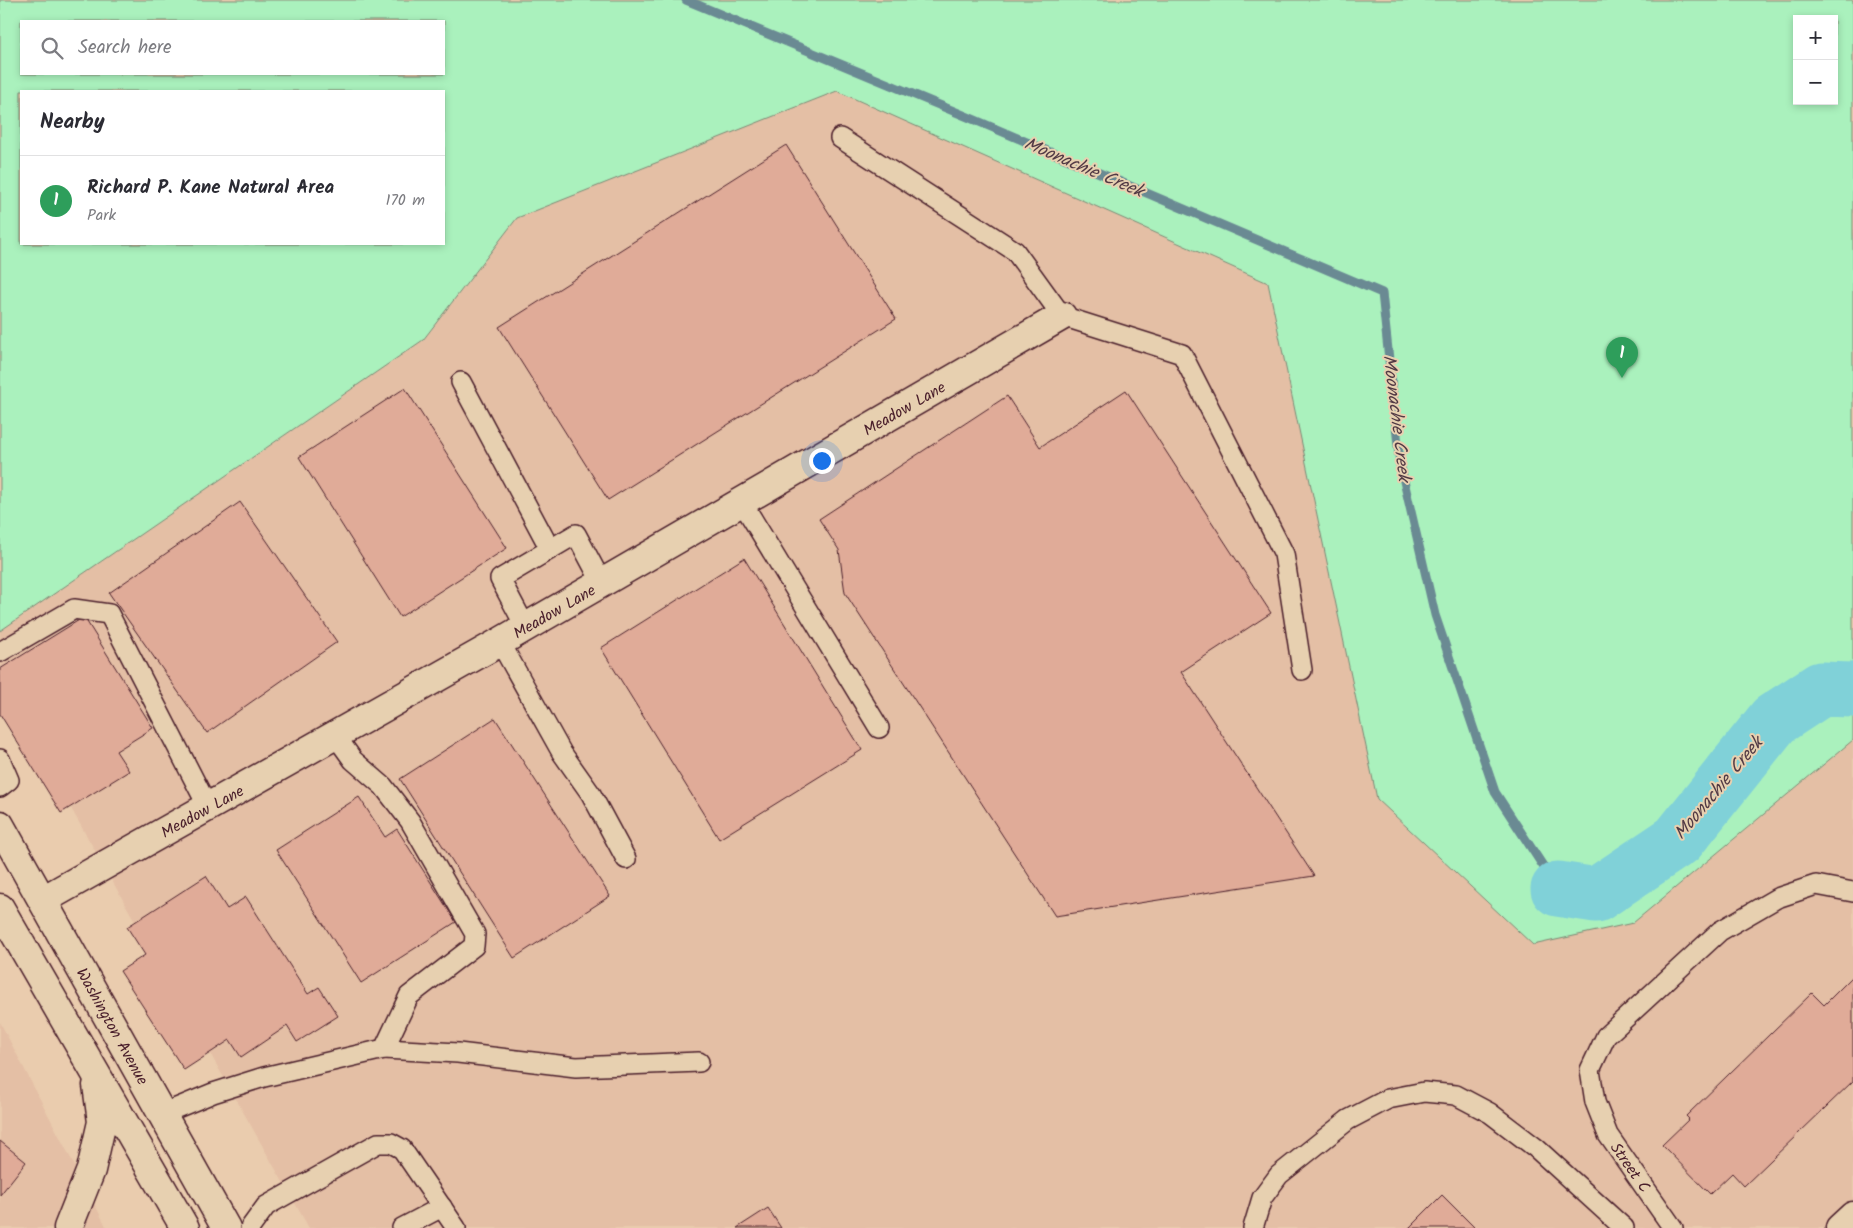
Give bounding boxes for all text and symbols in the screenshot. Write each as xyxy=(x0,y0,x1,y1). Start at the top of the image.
map controls xyxy=(1793,15,1838,105)
button: + xyxy=(1793,15,1838,60)
search box xyxy=(20,20,445,75)
text: Search here xyxy=(78,33,172,63)
icon: search xyxy=(38,34,66,62)
button: − xyxy=(1793,60,1838,105)
text: Nearby xyxy=(40,106,105,139)
water label: Moonachie Creek xyxy=(1019,130,1150,208)
text: Richard P. Kane Natural Area xyxy=(87,173,334,203)
text: 1 xyxy=(54,188,58,213)
text: 170 m xyxy=(385,188,425,213)
text: Park xyxy=(87,203,116,228)
pin: 1 xyxy=(1606,337,1638,378)
water label: Moonachie Creek xyxy=(1373,353,1418,486)
street label: Meadow Lane xyxy=(859,376,951,443)
your location xyxy=(809,448,835,474)
street label: Meadow Lane xyxy=(509,579,601,646)
water label: Moonachie Creek xyxy=(1667,729,1773,847)
street label: Meadow Lane xyxy=(157,779,249,845)
street label: Washington Avenue xyxy=(69,963,154,1090)
street label: Street C xyxy=(1603,1138,1656,1198)

